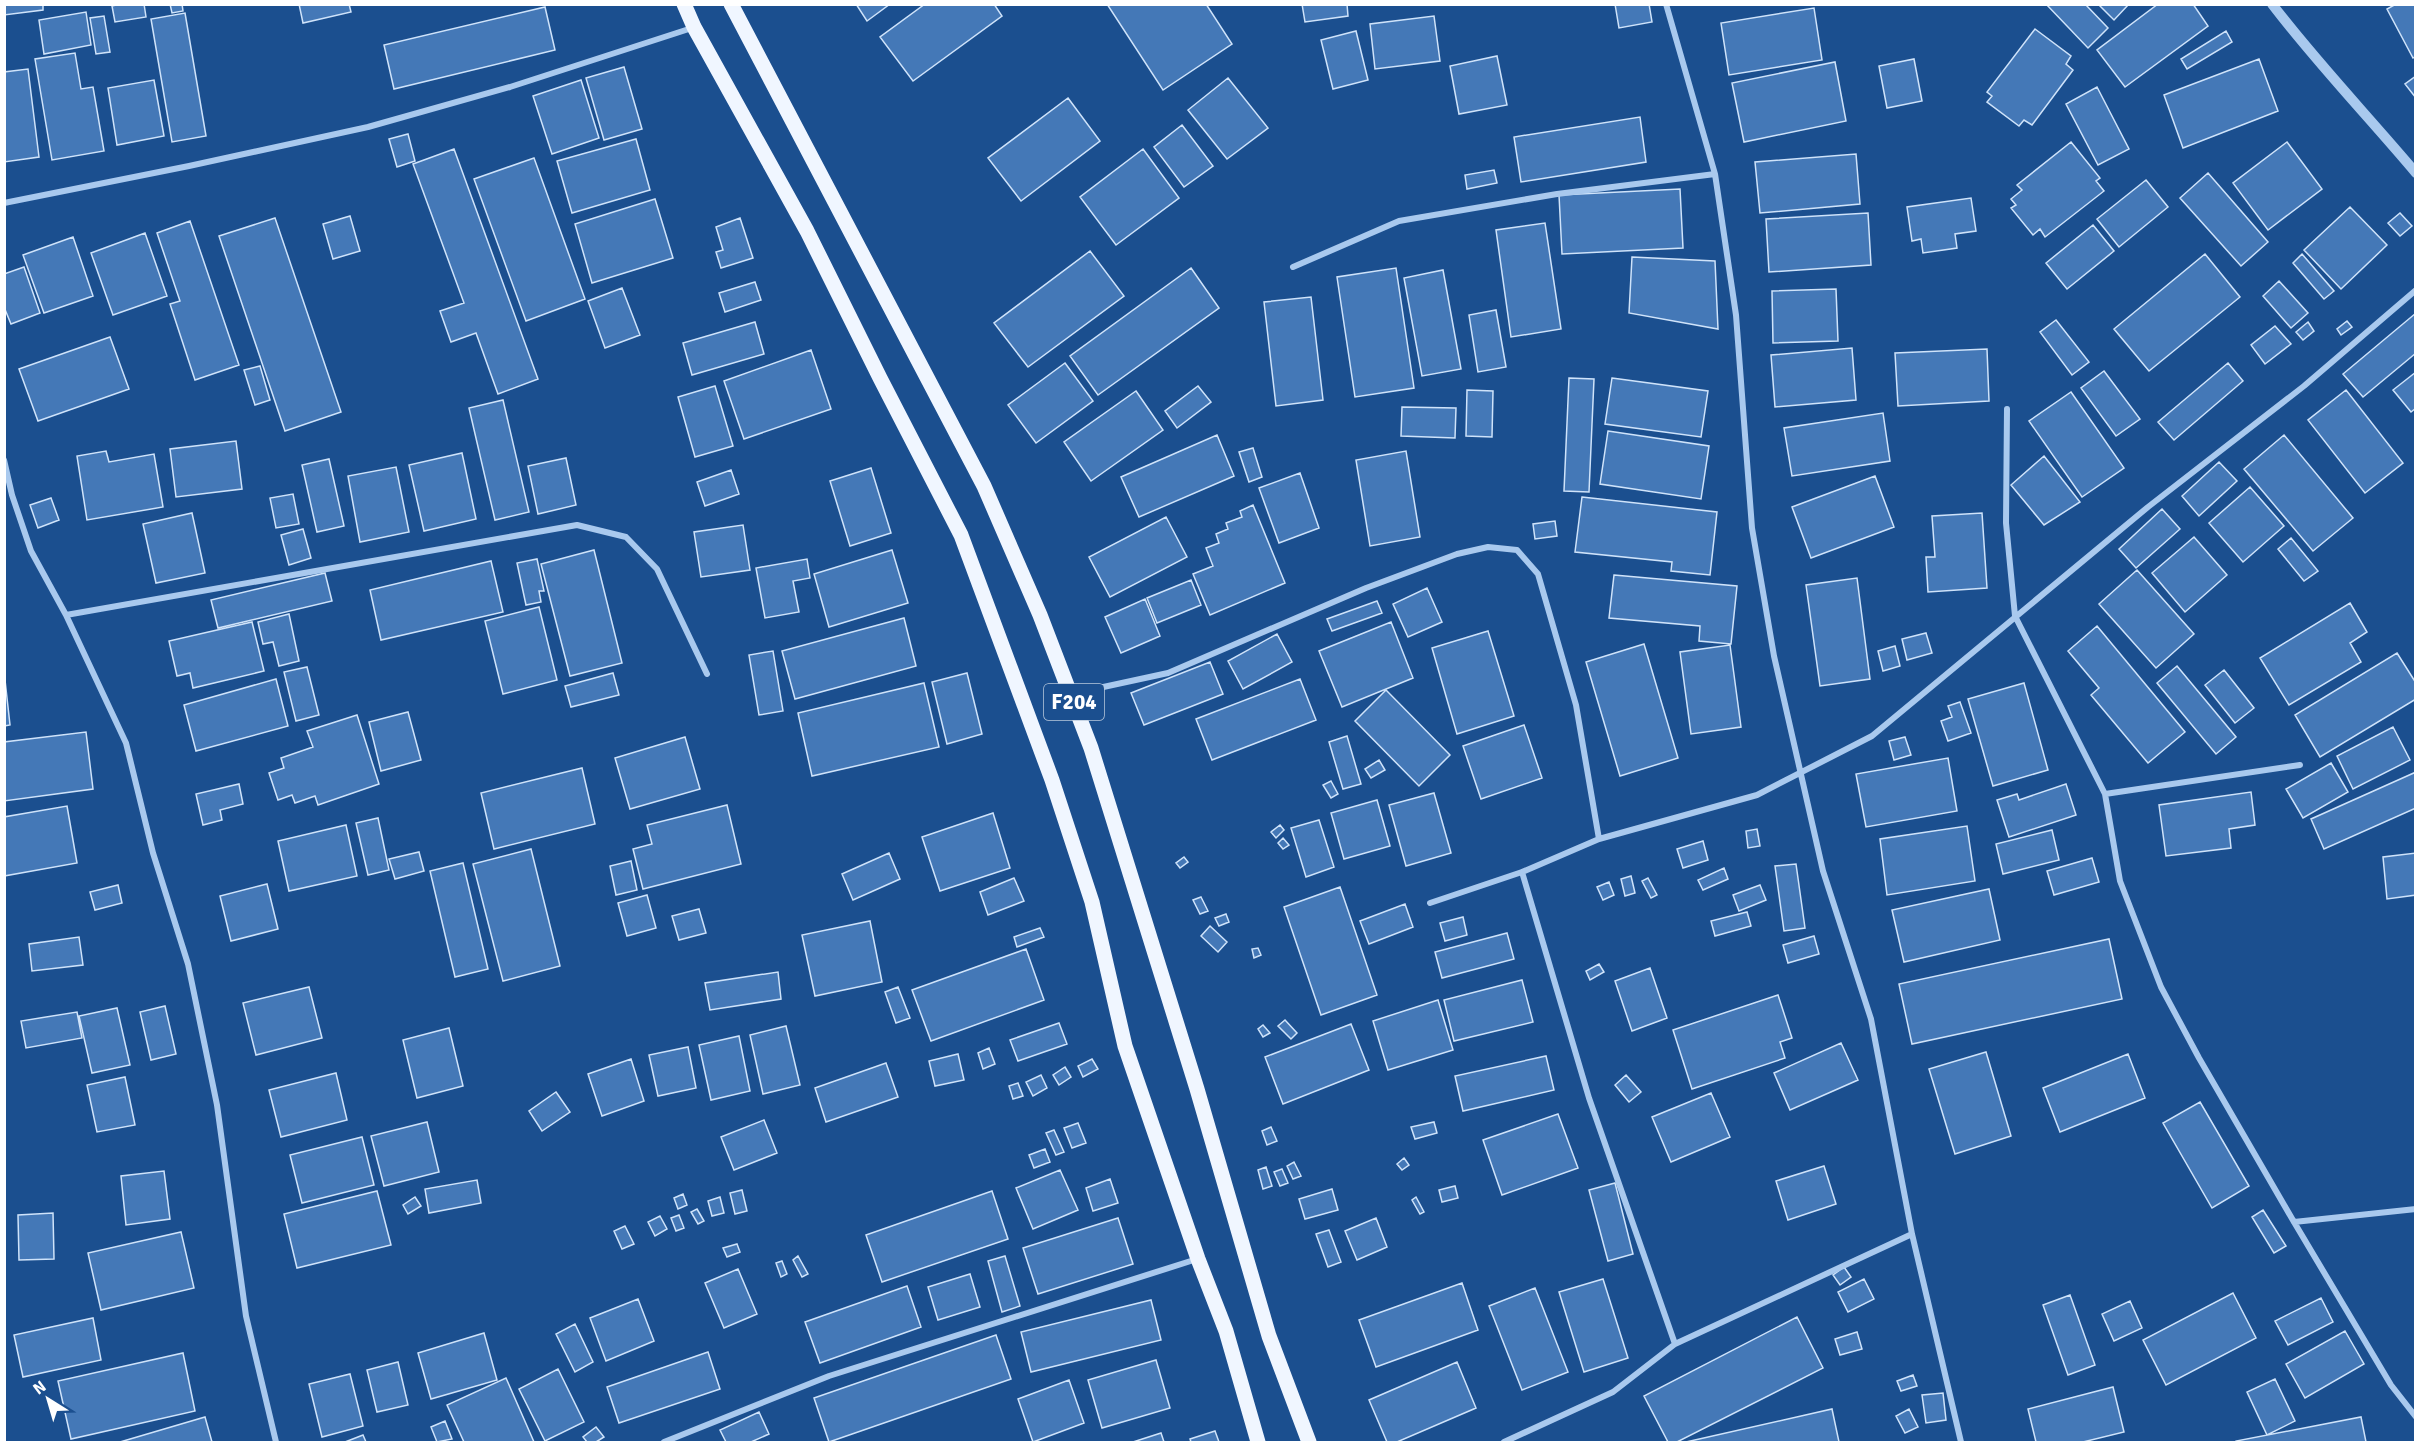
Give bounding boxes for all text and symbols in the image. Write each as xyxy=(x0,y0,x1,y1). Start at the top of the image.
road number: F204 xyxy=(1044,684,1104,720)
north arrow xyxy=(18,1369,78,1429)
text: N xyxy=(29,1376,50,1399)

